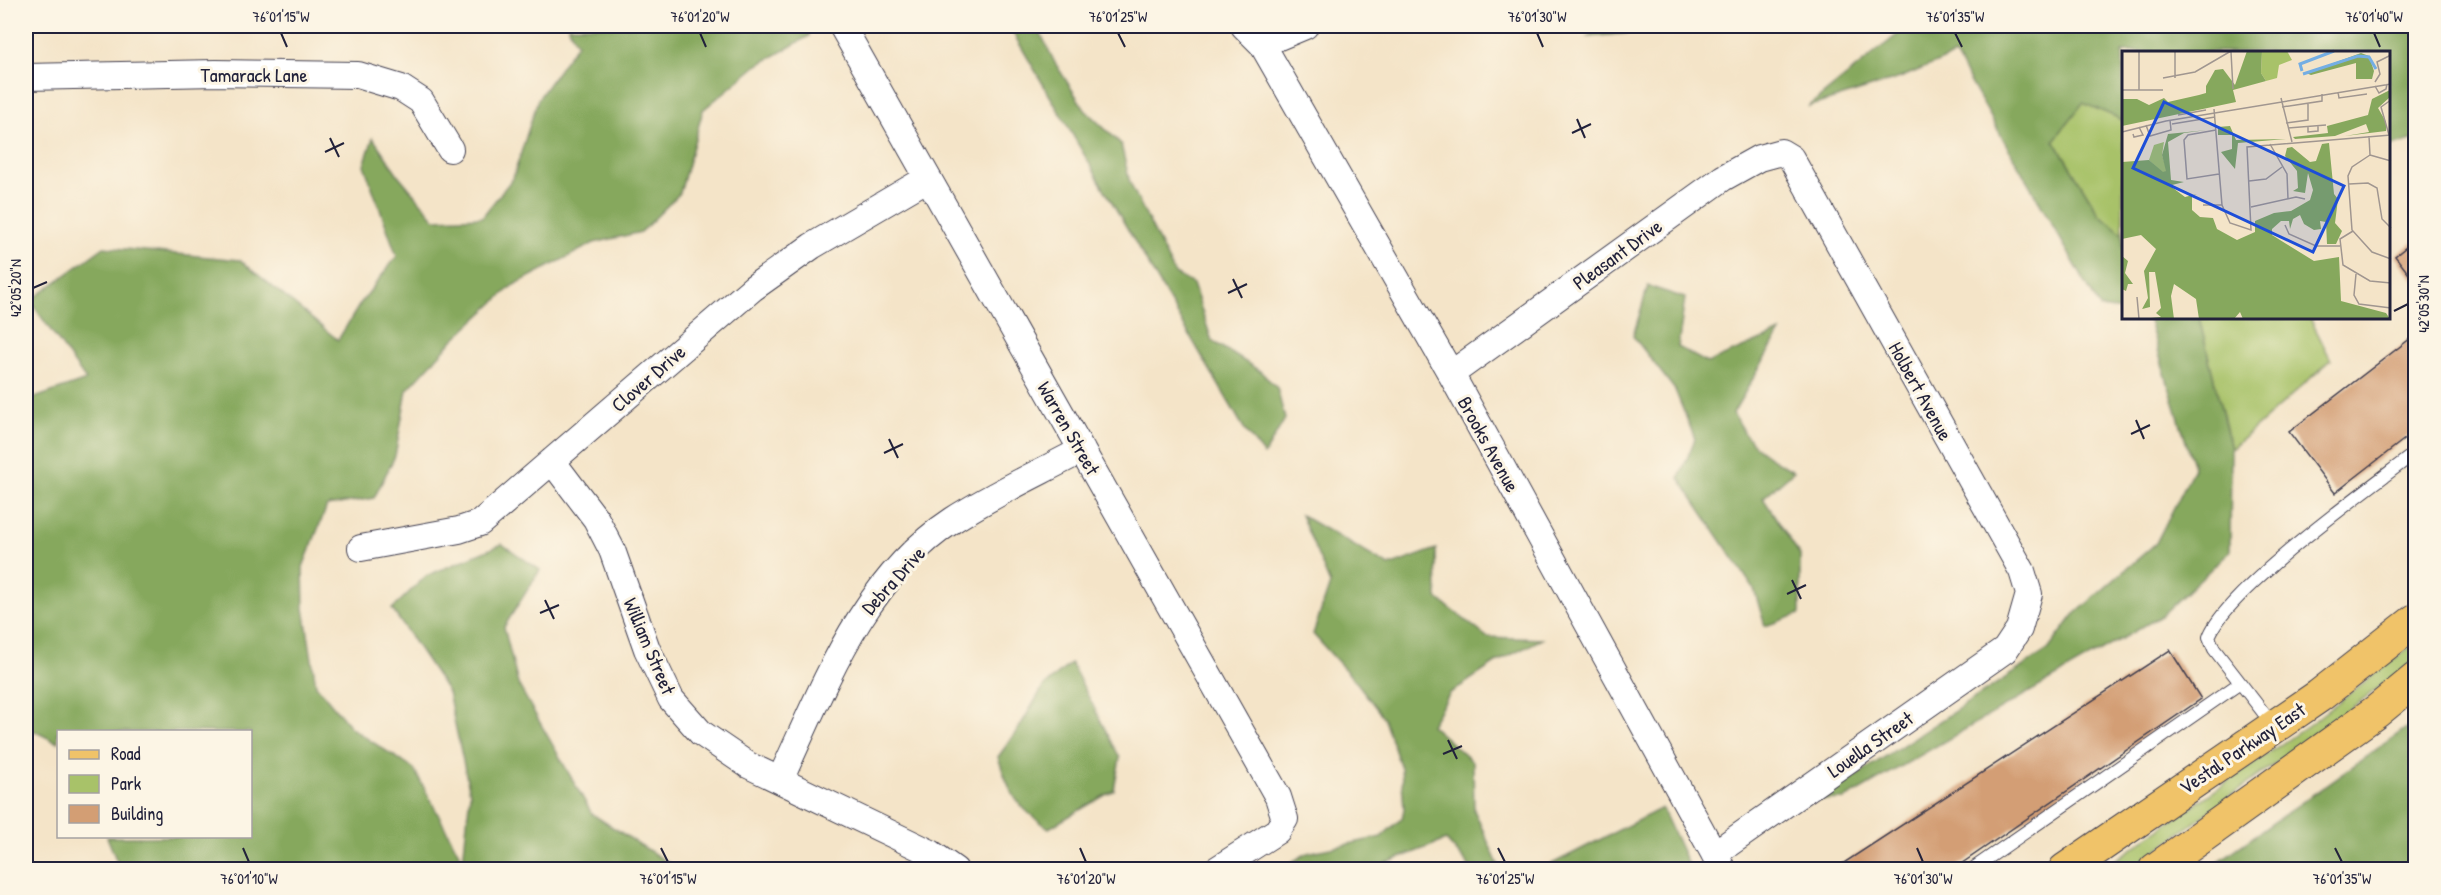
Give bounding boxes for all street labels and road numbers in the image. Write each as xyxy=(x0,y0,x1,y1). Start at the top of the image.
street label: Tamarack Lane xyxy=(200,61,308,88)
street label: Pleasant Drive xyxy=(1567,212,1667,296)
street label: Holbert Avenue xyxy=(1883,337,1959,445)
street label: Clover Drive xyxy=(605,338,691,418)
street label: Warren Street xyxy=(1031,376,1107,481)
street label: Brooks Avenue xyxy=(1452,391,1526,497)
street label: Debra Drive xyxy=(855,540,931,620)
street label: William Street xyxy=(618,594,683,699)
street label: Vestal Parkway East xyxy=(2174,695,2311,800)
street label: Louella Street xyxy=(1822,704,1919,783)

